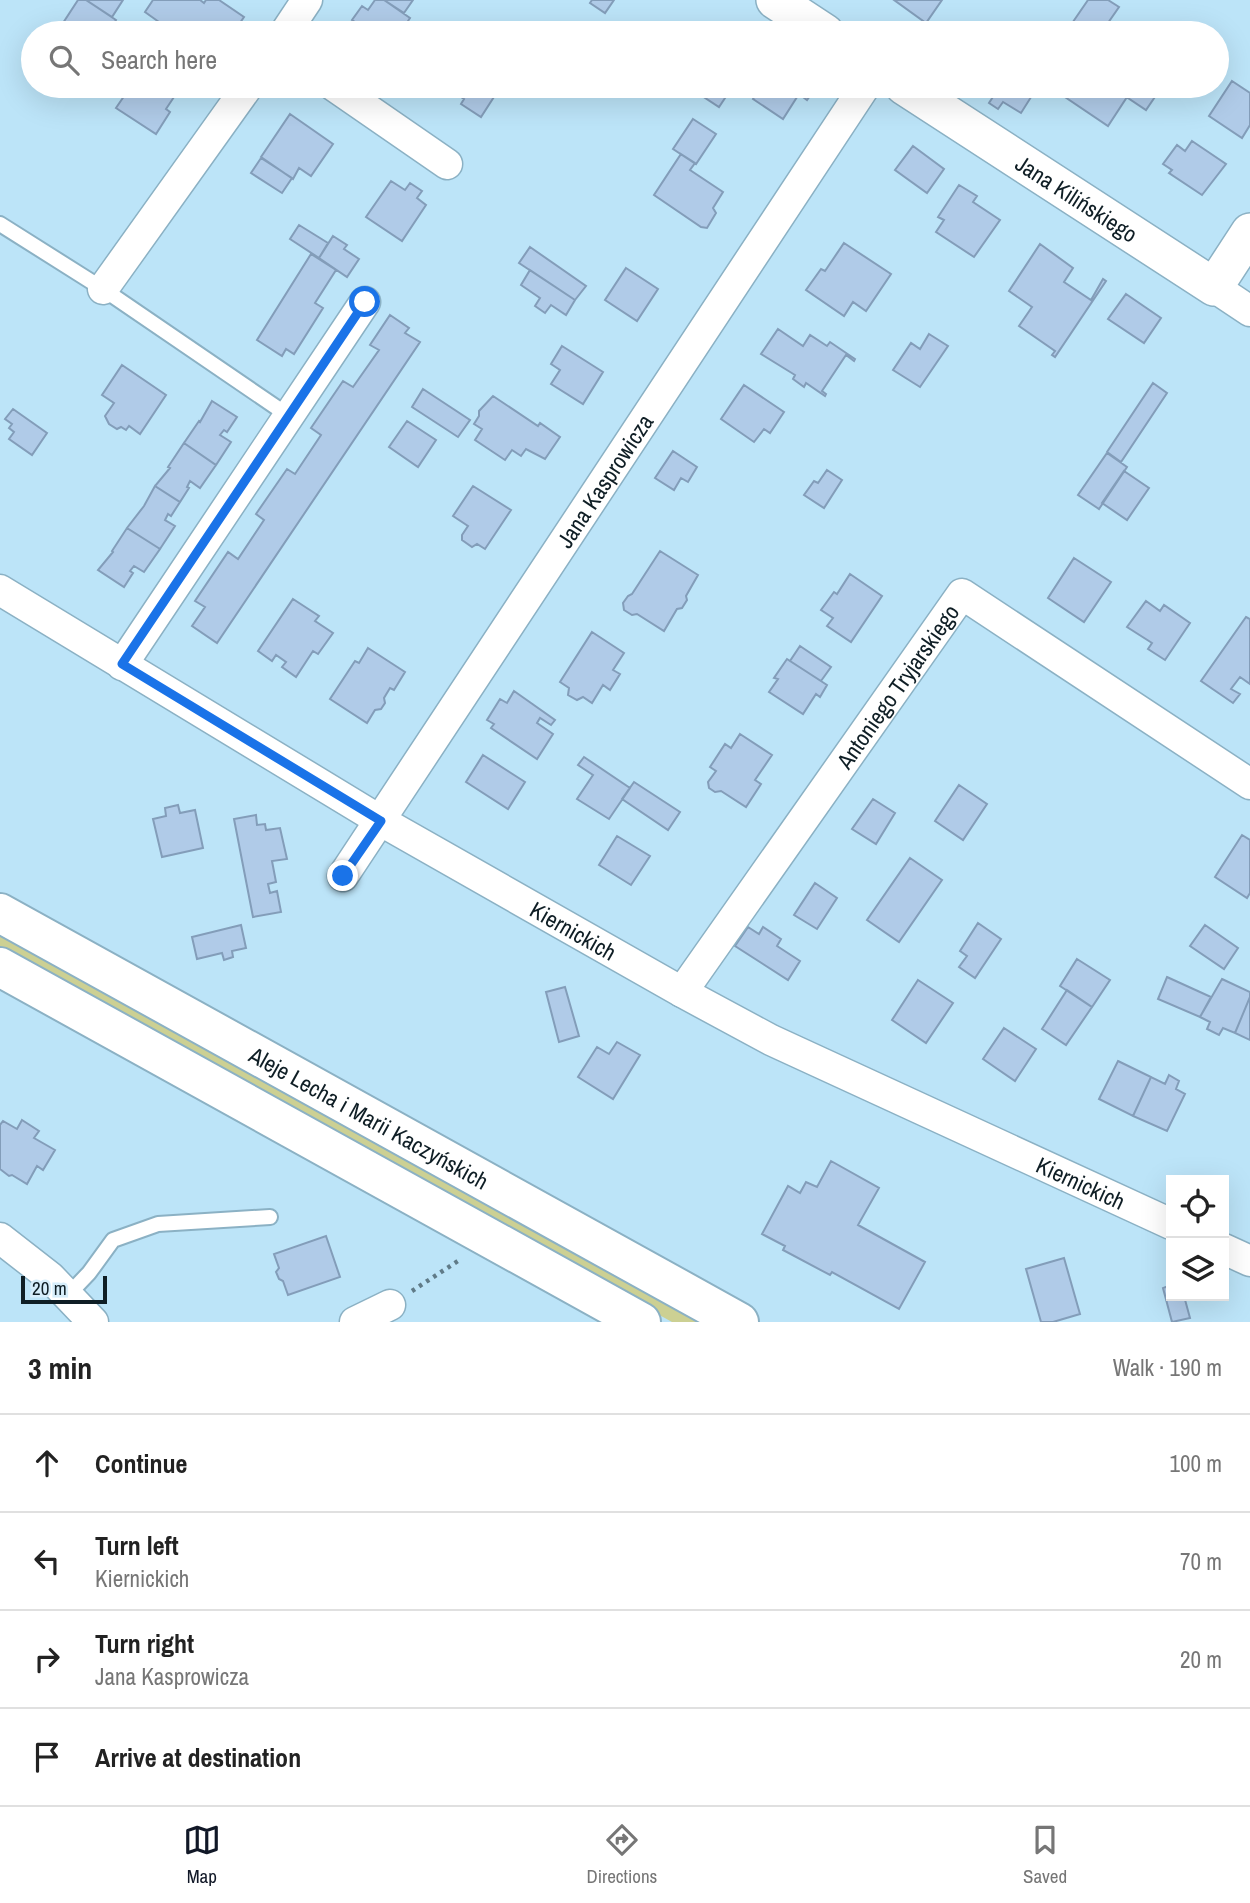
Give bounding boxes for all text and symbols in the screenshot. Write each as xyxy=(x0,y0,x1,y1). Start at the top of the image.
search box xyxy=(21,21,1229,98)
icon: search xyxy=(45,41,83,79)
text: Search here xyxy=(101,42,217,77)
street label: Jana Kilińskiego xyxy=(1010,147,1144,249)
route start xyxy=(349,286,380,317)
street label: Jana Kasprowicza xyxy=(549,407,660,553)
street label: Antoniego Tryjarskiego xyxy=(828,598,966,775)
route end xyxy=(327,860,358,891)
street label: Kiernickich xyxy=(525,894,622,967)
street label: Aleje Lecha i Marii Kaczyńskich xyxy=(243,1038,494,1196)
street label: Kiernickich xyxy=(1032,1149,1130,1216)
map controls xyxy=(1166,1175,1229,1301)
button: locate xyxy=(1166,1175,1229,1238)
button: layers xyxy=(1166,1238,1229,1301)
scale bar xyxy=(21,1273,107,1305)
text: 20 m xyxy=(32,1275,67,1301)
text: 3 min xyxy=(28,1348,92,1388)
text: Walk · 190 m xyxy=(1113,1352,1222,1383)
icon: ahead xyxy=(28,1444,66,1482)
text: Continue xyxy=(95,1446,187,1481)
text: 100 m xyxy=(1170,1448,1222,1479)
text: Turn left xyxy=(95,1528,179,1563)
icon: left xyxy=(28,1542,66,1580)
text: 70 m xyxy=(1180,1546,1222,1577)
text: Kiernickich xyxy=(95,1563,189,1594)
text: Turn right xyxy=(95,1626,194,1661)
icon: right xyxy=(28,1640,66,1678)
text: 20 m xyxy=(1180,1644,1222,1675)
text: Jana Kasprowicza xyxy=(95,1661,249,1692)
icon: arrive xyxy=(28,1738,66,1776)
text: Arrive at destination xyxy=(95,1740,301,1775)
tab: Map xyxy=(183,1821,221,1889)
tab: Directions xyxy=(586,1821,657,1889)
tab: Saved xyxy=(1023,1821,1067,1889)

